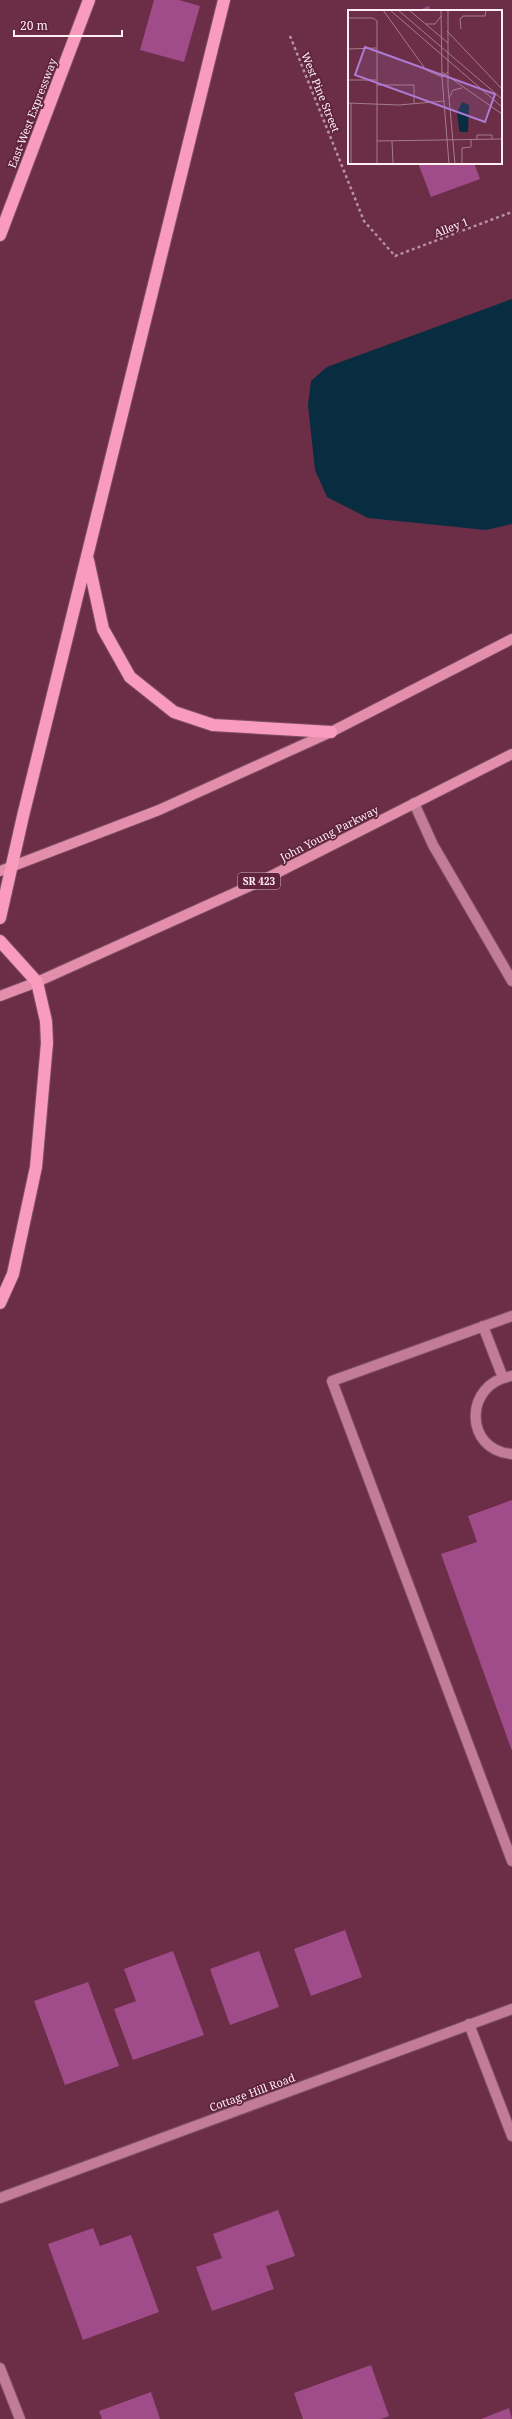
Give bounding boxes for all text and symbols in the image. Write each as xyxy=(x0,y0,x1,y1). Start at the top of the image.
inset map xyxy=(348,10,502,164)
scale bar xyxy=(14,12,122,38)
text: 20 m xyxy=(20,17,48,34)
street label: West Pine Street xyxy=(298,50,344,134)
street label: East-West Expressway xyxy=(4,55,60,170)
street label: Alley 1 xyxy=(432,214,470,240)
street label: John Young Parkway xyxy=(276,801,382,865)
road number: SR 423 xyxy=(238,873,280,889)
street label: Cottage Hill Road xyxy=(207,2069,297,2114)

